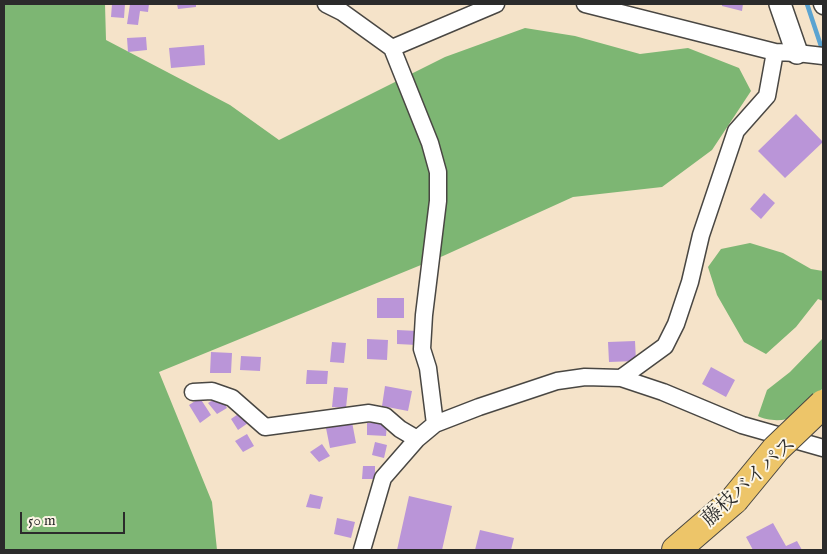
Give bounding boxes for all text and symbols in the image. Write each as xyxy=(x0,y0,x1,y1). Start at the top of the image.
street label: 藤枝バイパス xyxy=(698,433,802,533)
scale bar xyxy=(22,502,128,534)
text: 50 m xyxy=(28,511,56,530)

